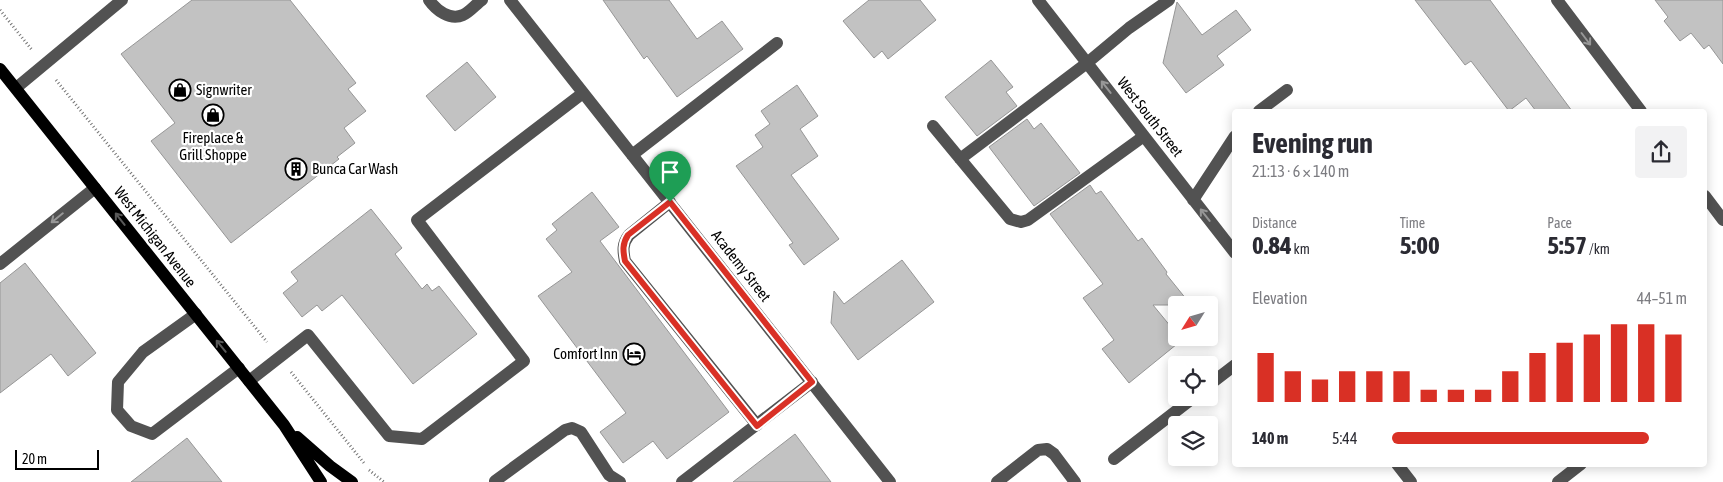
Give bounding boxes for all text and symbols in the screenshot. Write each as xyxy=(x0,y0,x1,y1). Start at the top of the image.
one-way arrow xyxy=(1581,32,1592,45)
street label: West South Street xyxy=(1114,74,1187,160)
shop icon: Signwriter xyxy=(168,78,192,102)
one-way arrow xyxy=(1100,80,1111,93)
place label: Signwriter xyxy=(196,81,252,98)
shop icon: Fireplace & Grill Shoppe xyxy=(201,103,225,127)
button: share xyxy=(1635,126,1687,178)
text: Evening run xyxy=(1252,127,1373,159)
place label: Fireplace & Grill Shoppe xyxy=(179,129,247,163)
pin xyxy=(649,151,691,202)
building icon: Bunca Car Wash xyxy=(284,157,308,181)
icon: arrive xyxy=(656,158,684,186)
place label: Bunca Car Wash xyxy=(312,160,398,177)
text: 21:13 · 6 × 140 m xyxy=(1252,162,1349,180)
street label: West Michigan Avenue xyxy=(111,183,200,290)
one-way arrow xyxy=(1200,208,1210,222)
one-way arrow xyxy=(51,213,64,224)
one-way arrow xyxy=(115,213,126,226)
text: Distance xyxy=(1252,215,1297,231)
text: Time xyxy=(1400,215,1425,231)
text: Pace xyxy=(1547,215,1572,231)
street label: Academy Street xyxy=(708,227,774,305)
text: 0.84 xyxy=(1252,231,1292,259)
text: 5:00 xyxy=(1400,231,1440,259)
text: 5:57 xyxy=(1547,231,1587,259)
text: km xyxy=(1292,241,1310,257)
text: /km xyxy=(1587,241,1610,257)
text: Elevation xyxy=(1252,289,1307,307)
text: 44–51 m xyxy=(1637,289,1687,307)
north arrow xyxy=(1168,296,1218,346)
map controls xyxy=(1168,296,1218,466)
one-way arrow xyxy=(216,340,227,353)
hotel icon: Comfort Inn xyxy=(622,342,646,366)
place label: Comfort Inn xyxy=(553,345,618,362)
button: locate xyxy=(1168,356,1218,406)
button: layers xyxy=(1168,416,1218,466)
text: 140 m xyxy=(1252,429,1288,447)
text: 5:44 xyxy=(1332,429,1357,447)
scale bar xyxy=(15,447,99,470)
text: 20 m xyxy=(22,451,47,467)

